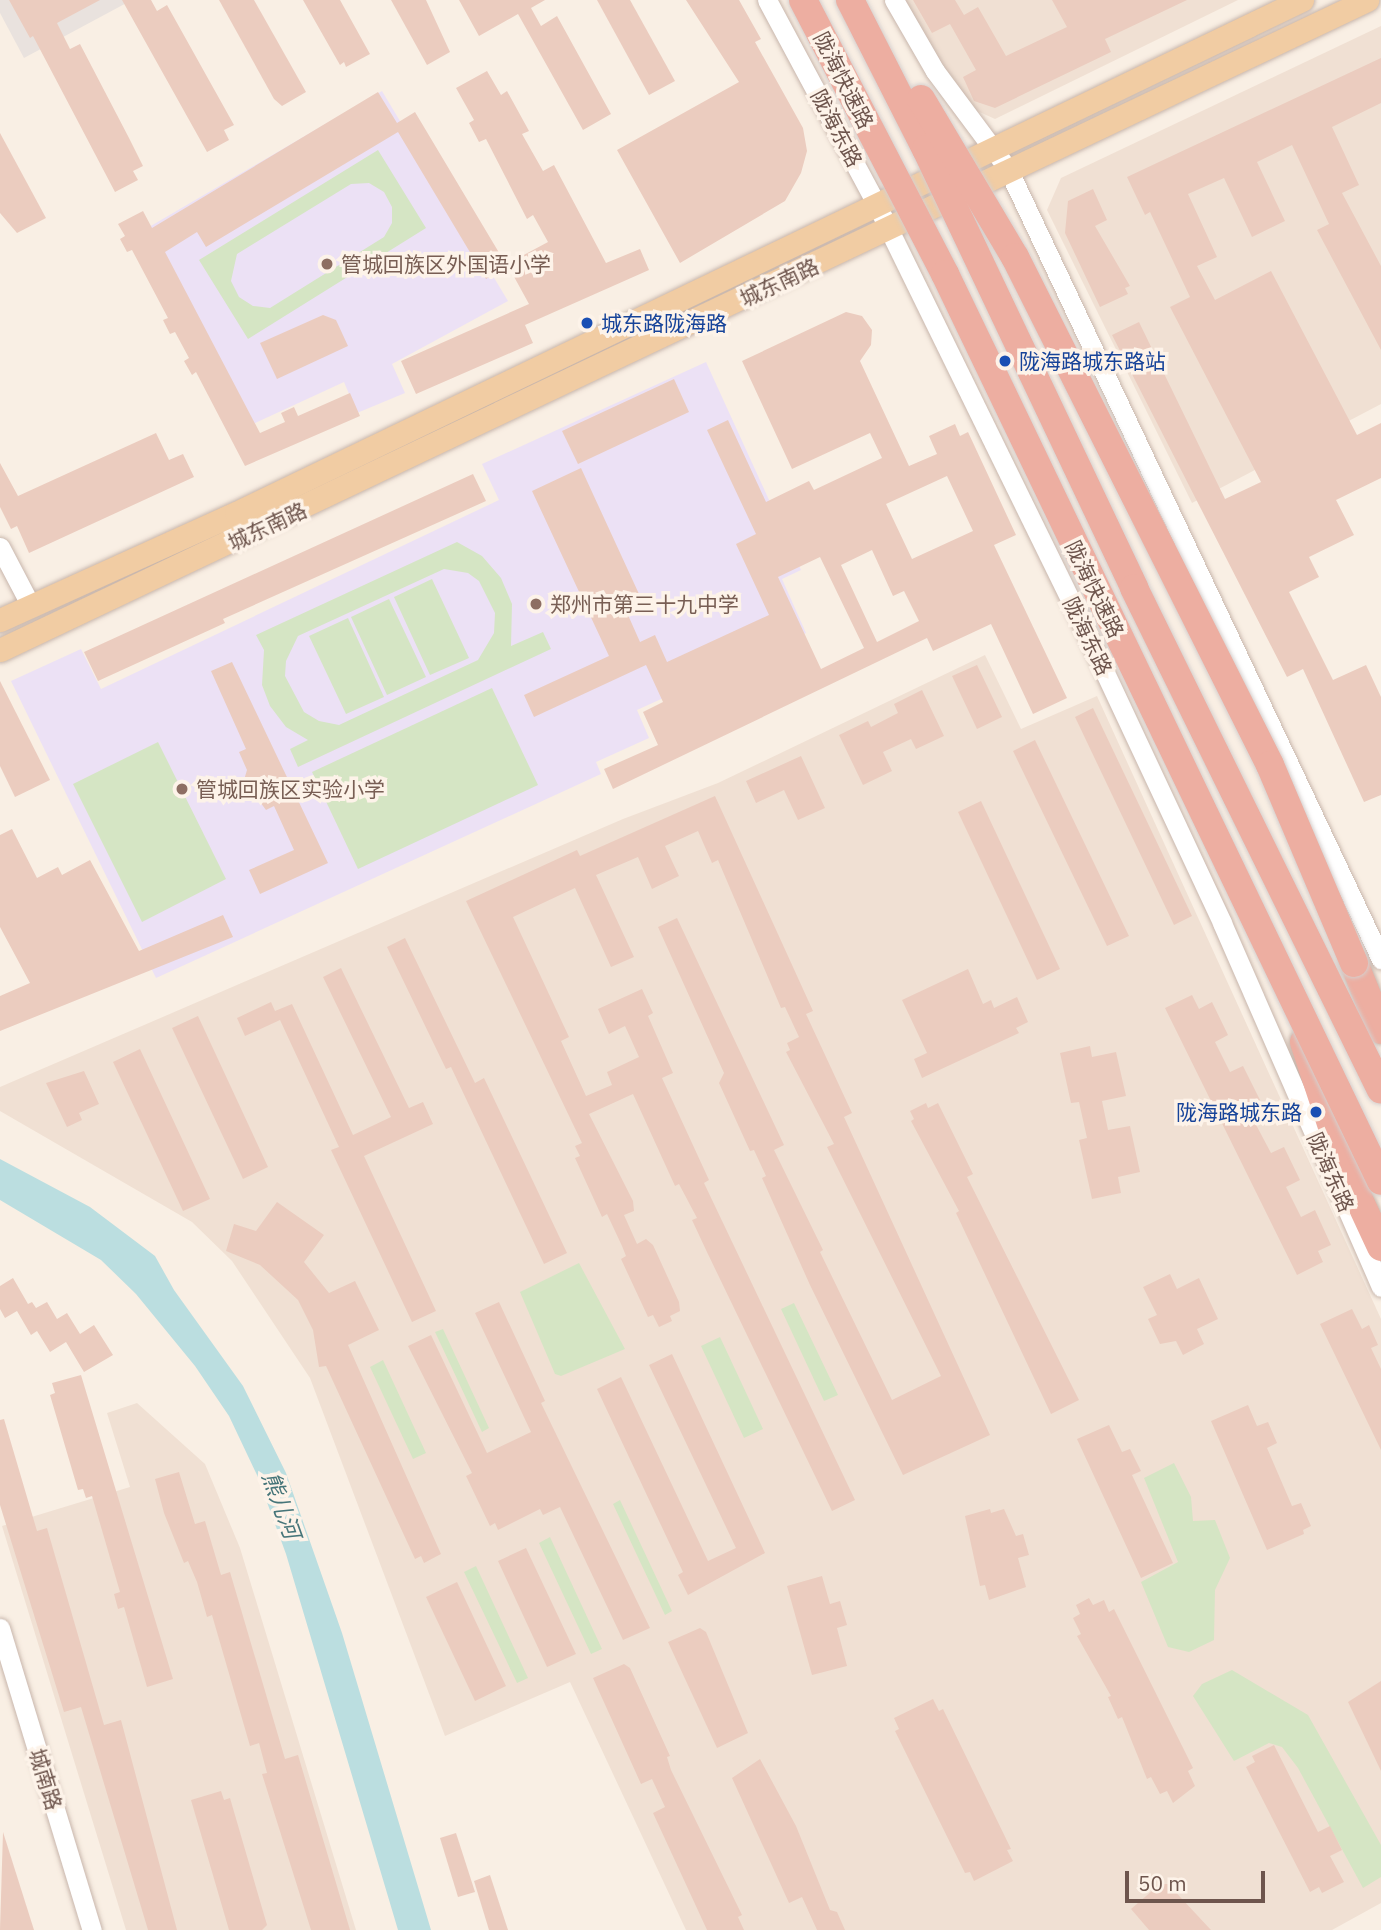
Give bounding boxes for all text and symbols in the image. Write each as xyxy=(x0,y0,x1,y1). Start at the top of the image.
street label: 陇海快速路 xyxy=(809,28,879,132)
street label: 陇海东路 xyxy=(806,85,868,171)
place label: 管城回族区外国语小学 xyxy=(341,251,551,277)
street label: 城东南路 xyxy=(736,253,822,311)
marker: 管城回族区外国语小学 xyxy=(319,256,335,272)
place label: 城东路陇海路 xyxy=(601,310,727,336)
marker: 城东路陇海路 xyxy=(579,315,595,331)
place label: 陇海路城东路站 xyxy=(1019,348,1166,374)
marker: 陇海路城东路站 xyxy=(997,353,1013,369)
street label: 城东南路 xyxy=(224,497,310,555)
street label: 陇海快速路 xyxy=(1061,536,1129,642)
place label: 郑州市第三十九中学 xyxy=(550,591,739,617)
street label: 陇海东路 xyxy=(1058,593,1118,679)
marker: 郑州市第三十九中学 xyxy=(528,596,544,612)
place label: 管城回族区实验小学 xyxy=(196,776,385,802)
marker: 管城回族区实验小学 xyxy=(174,781,190,797)
place label: 陇海路城东路 xyxy=(1176,1099,1302,1125)
marker: 陇海路城东路 xyxy=(1308,1104,1324,1120)
street label: 陇海东路 xyxy=(1302,1129,1360,1215)
water label: 熊儿河 xyxy=(257,1468,307,1542)
street label: 城南路 xyxy=(25,1745,67,1813)
scale bar xyxy=(1129,1856,1269,1900)
text: 50 m xyxy=(1138,1869,1187,1897)

